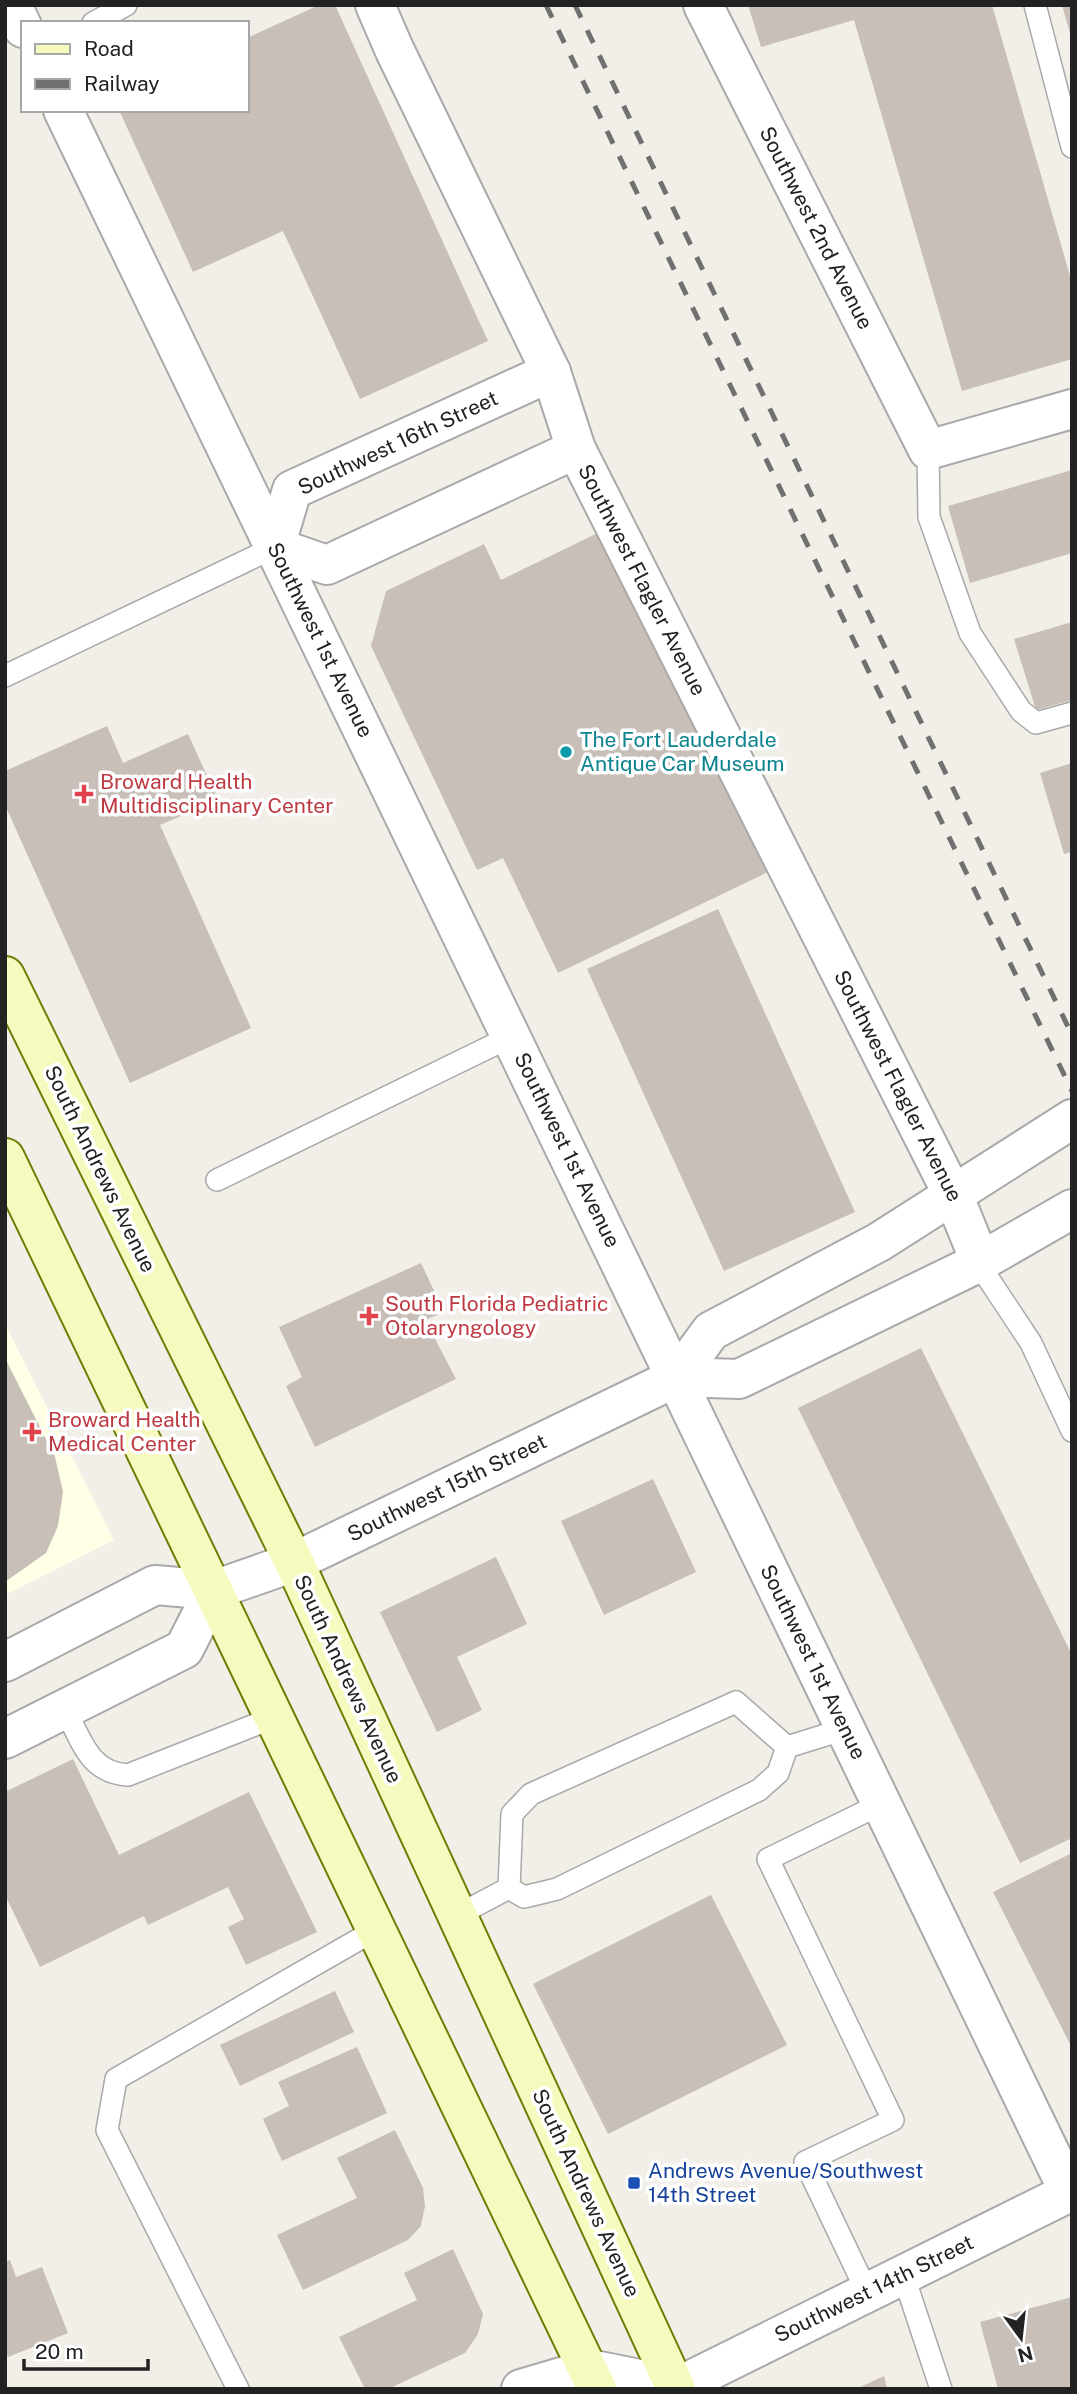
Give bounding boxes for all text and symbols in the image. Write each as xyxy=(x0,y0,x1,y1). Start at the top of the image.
legend xyxy=(21,21,248,112)
text: Road xyxy=(84,36,134,61)
text: Railway xyxy=(84,71,160,96)
street label: Southwest 2nd Avenue xyxy=(754,122,878,333)
street label: Southwest 16th Street xyxy=(294,385,502,500)
street label: Southwest Flagler Avenue xyxy=(573,460,712,700)
street label: Southwest 1st Avenue xyxy=(262,538,379,741)
place label: The Fort Lauderdale Antique Car Museum xyxy=(580,727,785,776)
marker: The Fort Lauderdale Antique Car Museum xyxy=(558,744,574,760)
place label: Broward Health Multidisciplinary Center xyxy=(100,769,333,818)
marker: Broward Health Multidisciplinary Center xyxy=(74,784,94,804)
street label: Southwest Flagler Avenue xyxy=(829,966,968,1206)
street label: Southwest 1st Avenue xyxy=(509,1048,626,1251)
street label: South Andrews Avenue xyxy=(39,1061,161,1276)
place label: South Florida Pediatric Otolaryngology xyxy=(385,1291,608,1340)
marker: South Florida Pediatric Otolaryngology xyxy=(359,1306,379,1326)
place label: Broward Health Medical Center xyxy=(48,1407,200,1456)
marker: Broward Health Medical Center xyxy=(22,1422,42,1442)
street label: Southwest 15th Street xyxy=(343,1428,550,1547)
street label: Southwest 1st Avenue xyxy=(755,1560,872,1763)
street label: South Andrews Avenue xyxy=(289,1571,408,1787)
street label: South Andrews Avenue xyxy=(527,2085,646,2301)
place label: Andrews Avenue/Southwest 14th Street xyxy=(648,2158,923,2207)
marker: Andrews Avenue/Southwest 14th Street xyxy=(626,2175,642,2191)
street label: Southwest 14th Street xyxy=(770,2230,977,2348)
north arrow xyxy=(986,2303,1056,2373)
scale bar xyxy=(24,2328,149,2372)
text: 20 m xyxy=(35,2339,84,2364)
text: N xyxy=(1015,2342,1035,2367)

